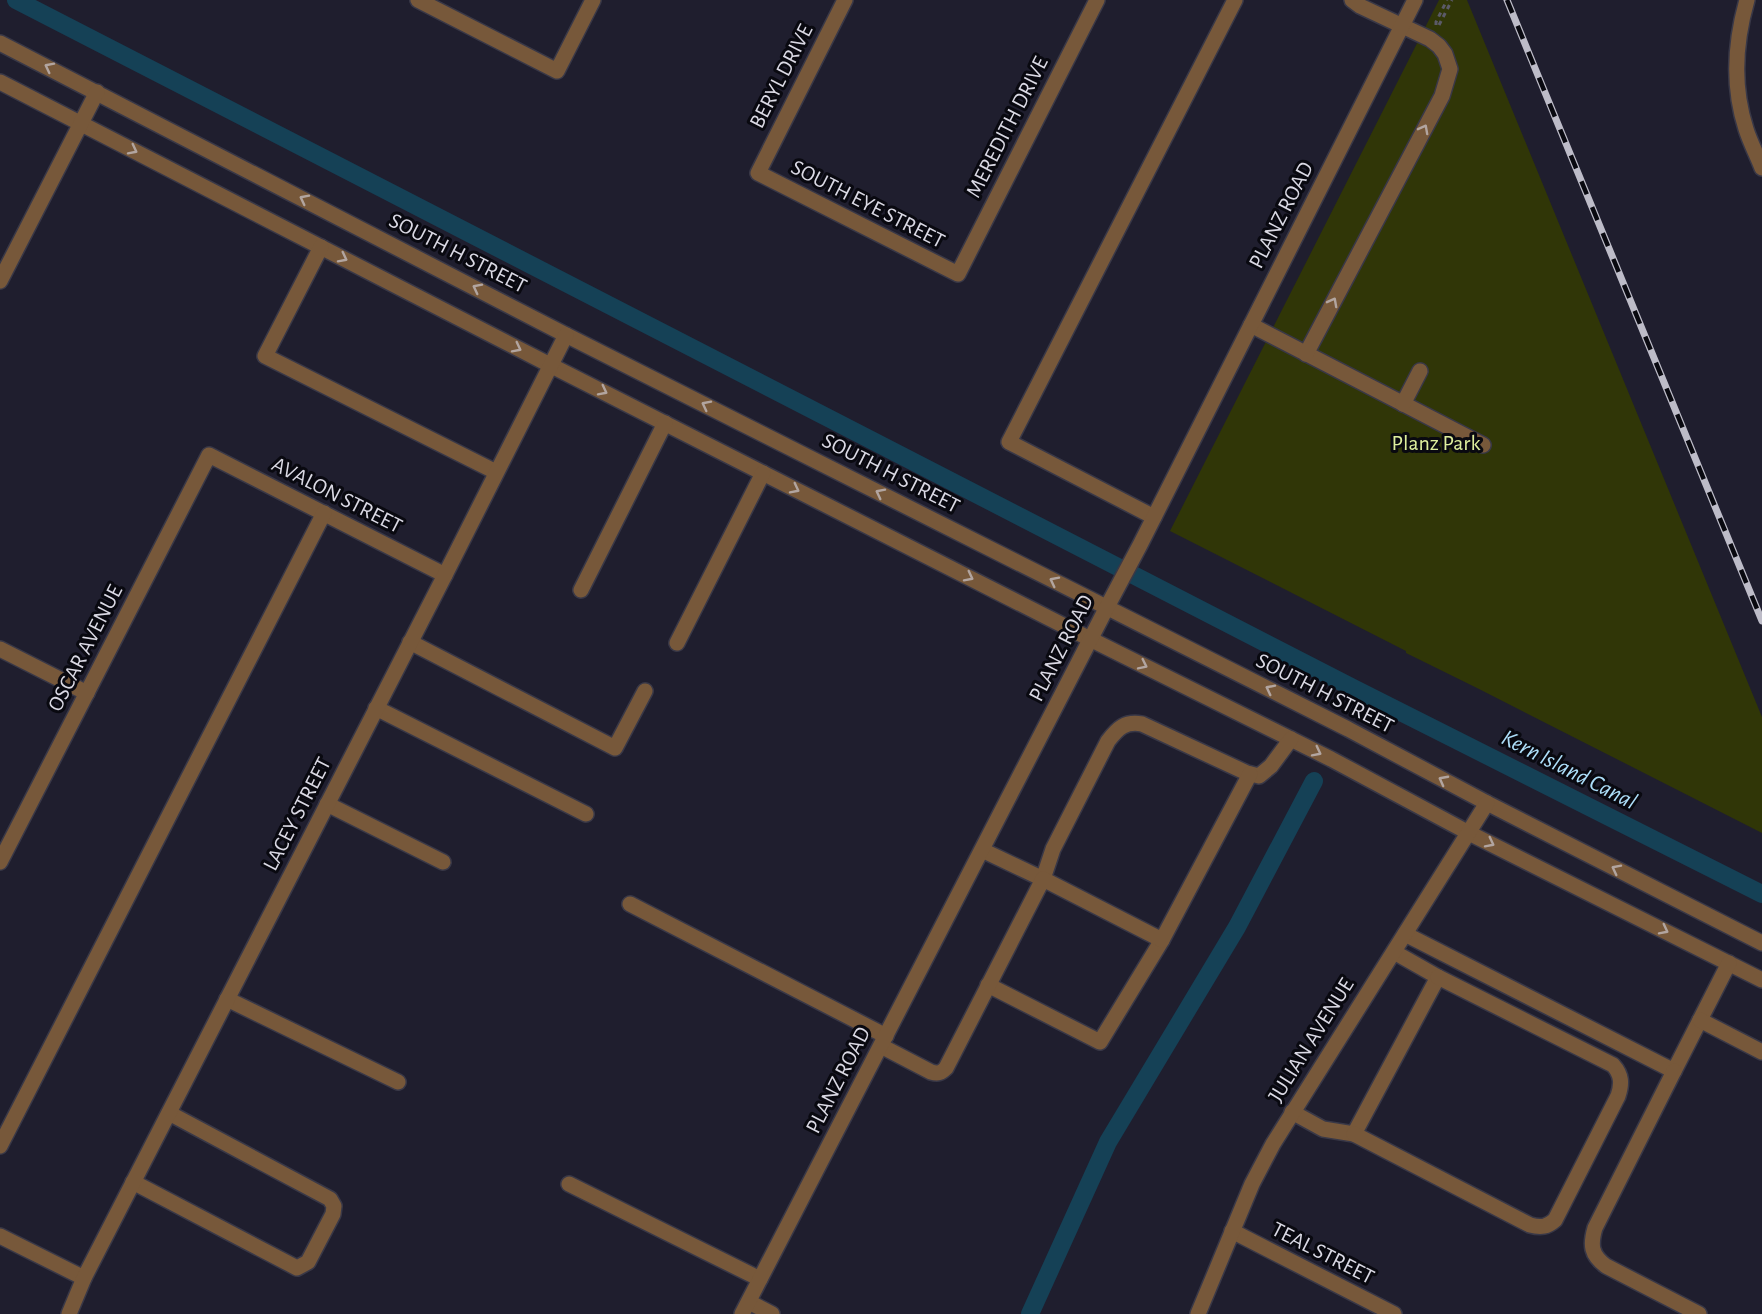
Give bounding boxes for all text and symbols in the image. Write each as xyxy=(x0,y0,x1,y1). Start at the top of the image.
street label: BERYL DRIVE xyxy=(745,20,817,131)
street label: MEREDITH DRIVE xyxy=(962,53,1052,201)
one-way arrow xyxy=(44,63,55,75)
one-way arrow xyxy=(1417,125,1428,135)
one-way arrow xyxy=(126,143,137,154)
street label: SOUTH EYE STREET xyxy=(788,156,948,252)
street label: PLANZ ROAD xyxy=(1245,158,1317,272)
one-way arrow xyxy=(299,195,310,206)
street label: SOUTH H STREET xyxy=(386,209,531,297)
one-way arrow xyxy=(337,251,348,263)
one-way arrow xyxy=(472,284,483,296)
one-way arrow xyxy=(1326,297,1337,308)
one-way arrow xyxy=(510,341,521,352)
one-way arrow xyxy=(596,384,607,396)
one-way arrow xyxy=(702,401,713,412)
street label: SOUTH H STREET xyxy=(819,429,964,517)
park label: Planz Park xyxy=(1392,432,1480,454)
street label: AVALON STREET xyxy=(268,453,406,537)
one-way arrow xyxy=(789,482,800,493)
one-way arrow xyxy=(876,489,887,500)
one-way arrow xyxy=(963,570,974,582)
one-way arrow xyxy=(1050,577,1061,588)
street label: OSCAR AVENUE xyxy=(44,581,127,715)
street label: PLANZ ROAD xyxy=(1025,591,1097,705)
street label: SOUTH H STREET xyxy=(1253,649,1398,737)
one-way arrow xyxy=(1136,658,1147,669)
one-way arrow xyxy=(1265,685,1276,697)
water label: Kern Island Canal xyxy=(1497,726,1641,814)
one-way arrow xyxy=(1311,745,1322,756)
street label: LACEY STREET xyxy=(259,754,335,874)
one-way arrow xyxy=(1438,776,1449,787)
one-way arrow xyxy=(1483,836,1494,848)
one-way arrow xyxy=(1612,865,1623,876)
one-way arrow xyxy=(1658,923,1669,935)
street label: JULIAN AVENUE xyxy=(1264,974,1358,1106)
street label: PLANZ ROAD xyxy=(802,1023,874,1137)
street label: TEAL STREET xyxy=(1268,1218,1378,1288)

